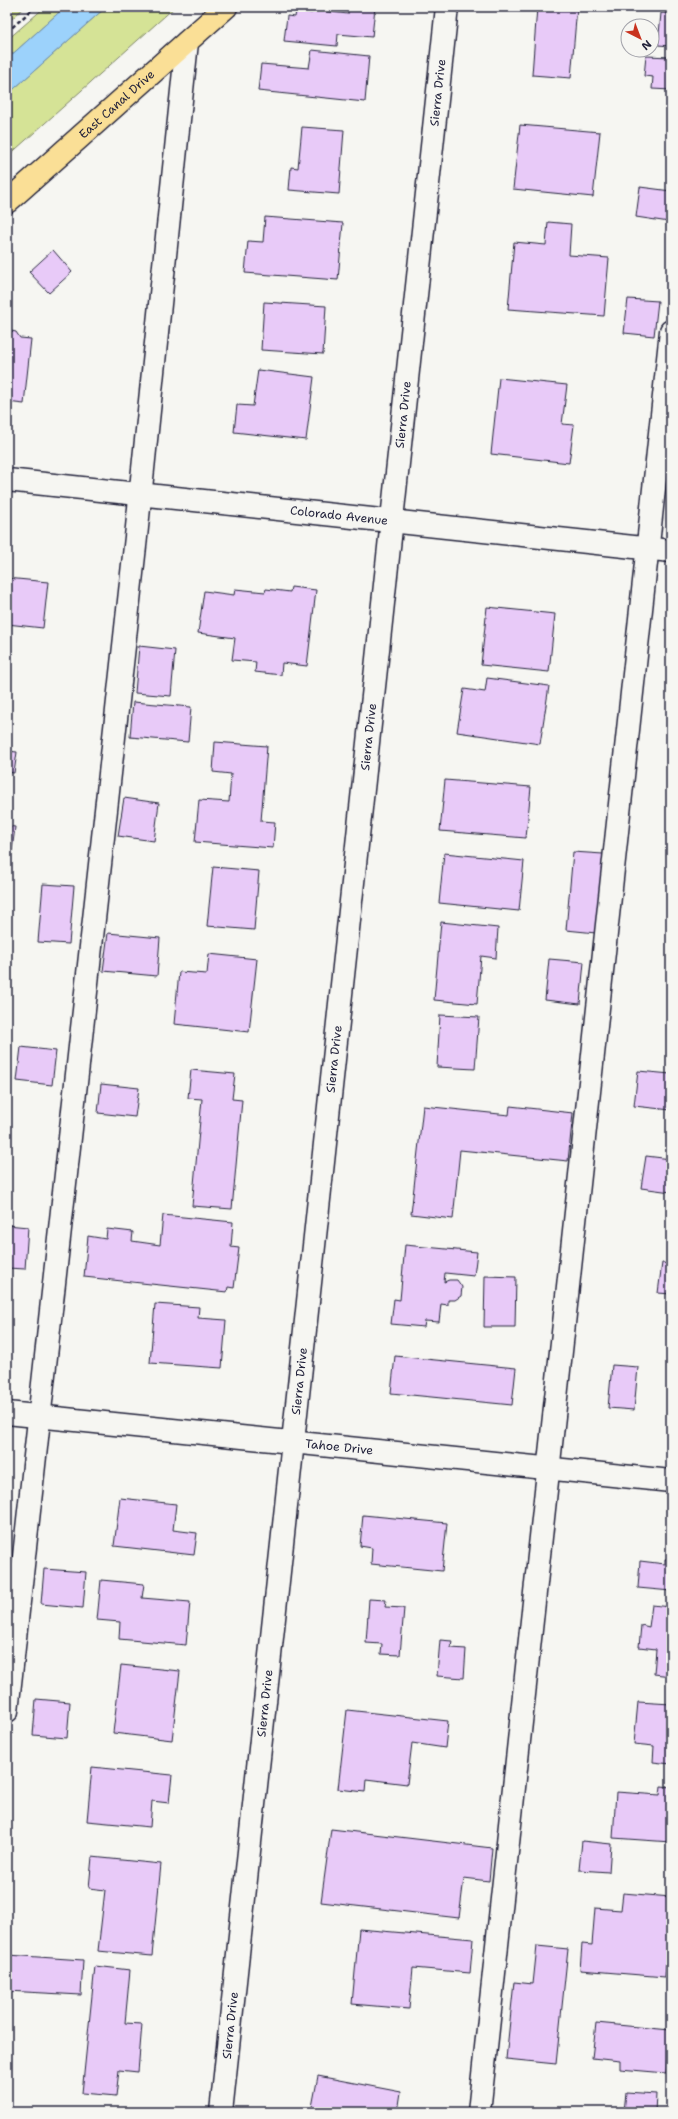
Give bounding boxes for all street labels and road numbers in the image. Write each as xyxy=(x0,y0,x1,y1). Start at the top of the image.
street label: Sierra Drive xyxy=(426,58,449,127)
street label: East Canal Drive xyxy=(75,66,158,142)
street label: Sierra Drive xyxy=(392,380,415,449)
street label: Colorado Avenue xyxy=(289,502,389,529)
street label: Sierra Drive xyxy=(357,702,380,771)
street label: Sierra Drive xyxy=(322,1024,346,1094)
street label: Sierra Drive xyxy=(288,1346,311,1416)
street label: Tahoe Drive xyxy=(304,1436,374,1458)
street label: Sierra Drive xyxy=(253,1669,276,1738)
street label: Sierra Drive xyxy=(219,1991,242,2060)

